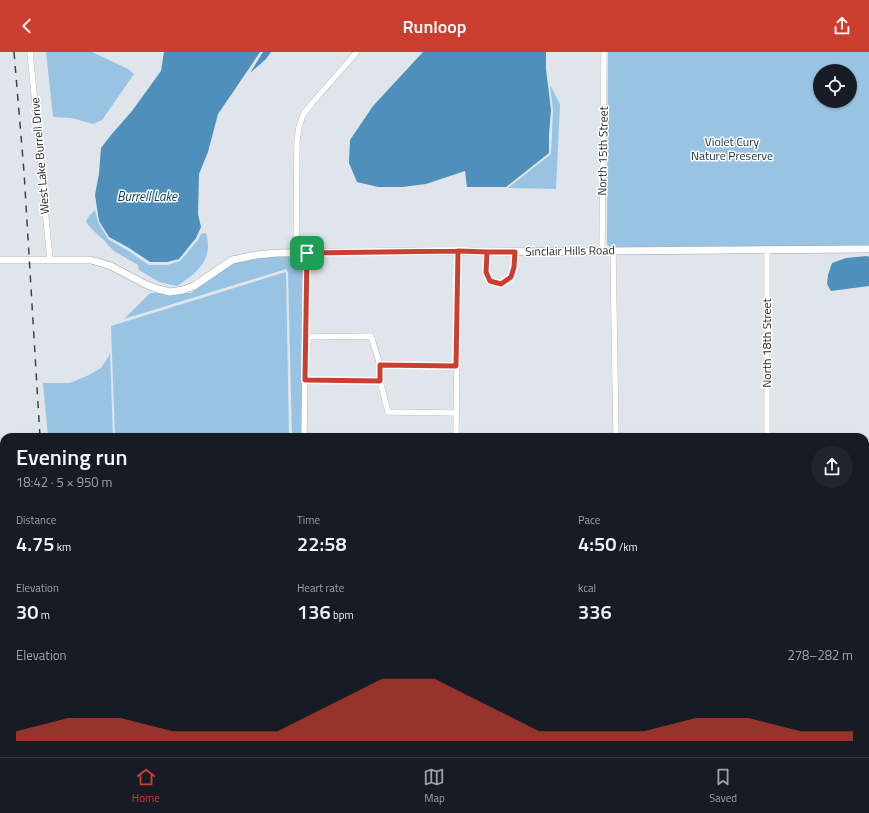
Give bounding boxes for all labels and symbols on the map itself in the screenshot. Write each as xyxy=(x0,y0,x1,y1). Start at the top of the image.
street label: West Lake Burrell Drive xyxy=(25,97,54,215)
street label: North 15th Street xyxy=(592,105,613,196)
park label: Violet Cury Nature Preserve xyxy=(691,132,773,165)
water label: Burrell Lake xyxy=(117,186,178,206)
pin xyxy=(290,236,324,270)
street label: Sinclair Hills Road xyxy=(525,240,615,261)
street label: North 18th Street xyxy=(757,297,776,388)

